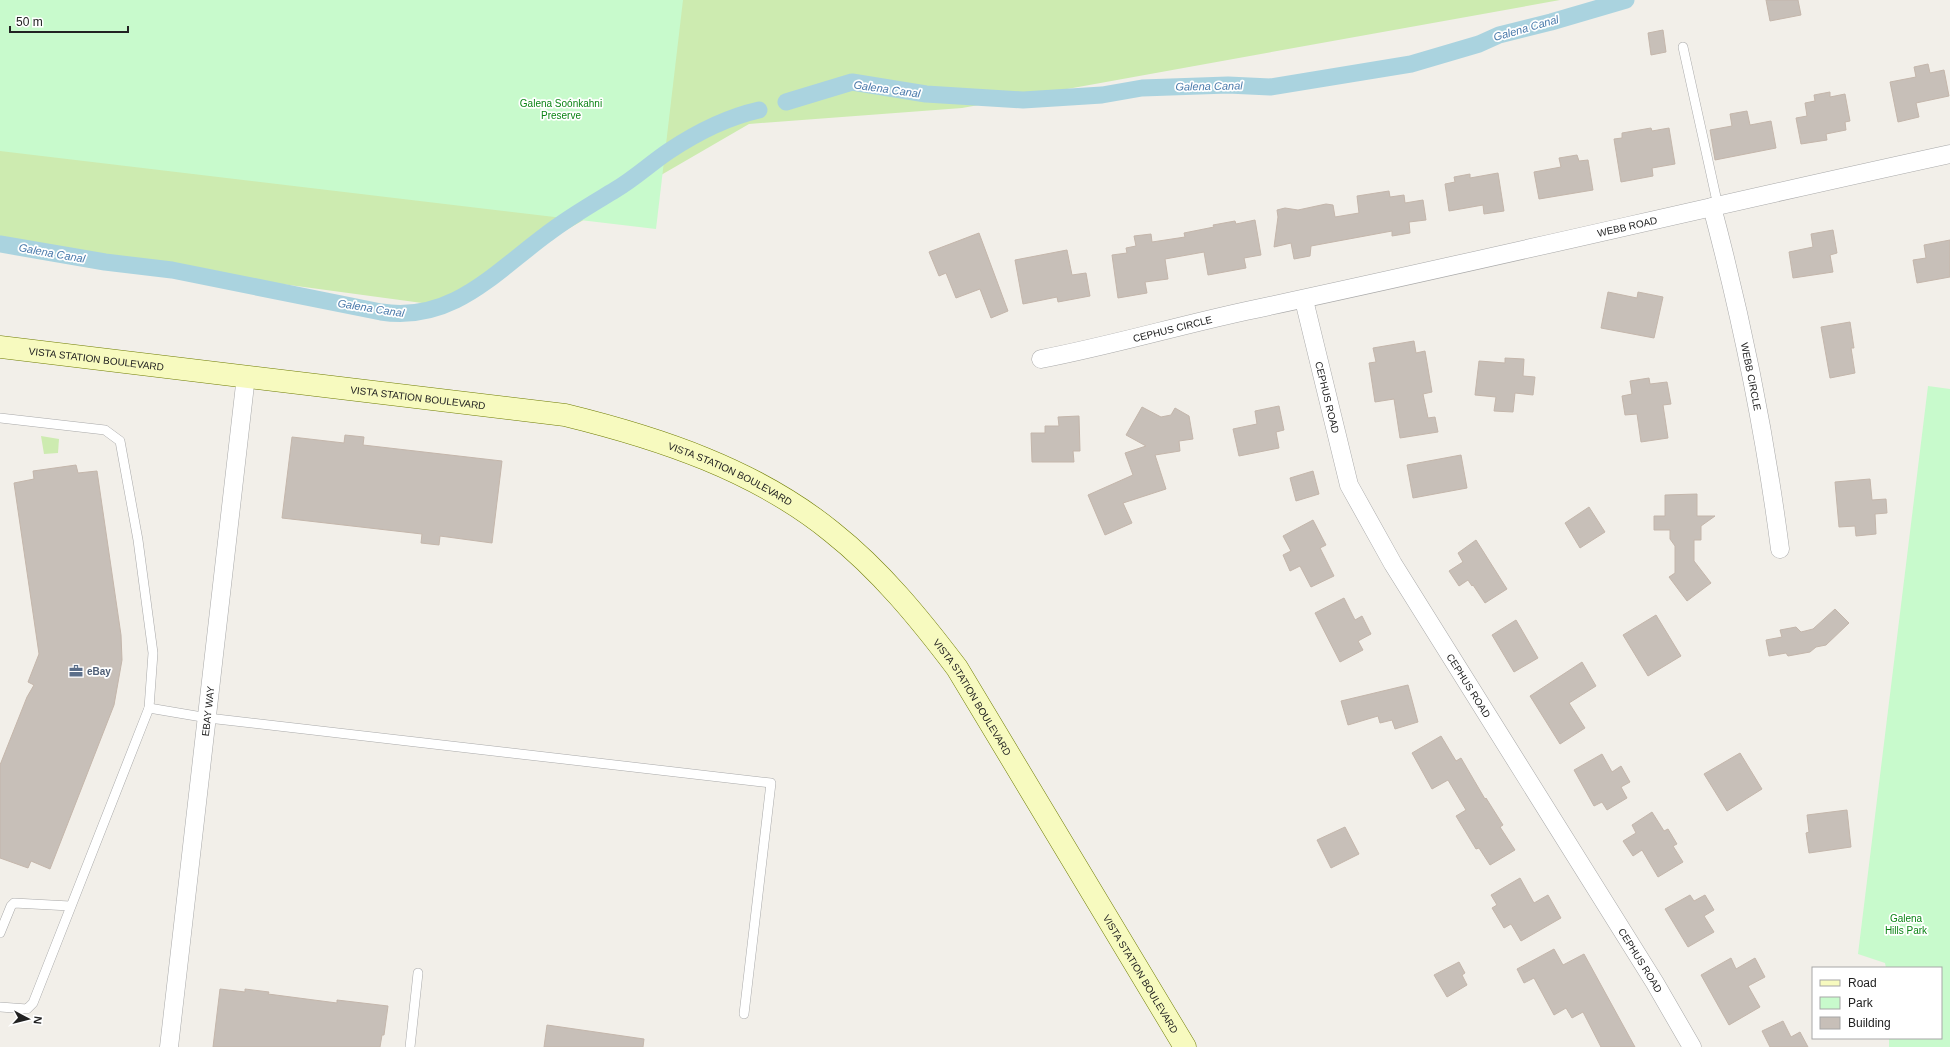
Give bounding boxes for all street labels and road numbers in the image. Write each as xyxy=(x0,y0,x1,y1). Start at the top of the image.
street label: WEBB ROAD xyxy=(1596,215,1658,239)
street label: CEPHUS CIRCLE xyxy=(1132,314,1214,344)
street label: WEBB CIRCLE xyxy=(1739,342,1763,412)
street label: VISTA STATION BOULEVARD xyxy=(28,345,164,373)
street label: CEPHUS ROAD xyxy=(1313,360,1341,434)
street label: VISTA STATION BOULEVARD xyxy=(350,384,486,411)
street label: VISTA STATION BOULEVARD xyxy=(667,440,794,508)
street label: VISTA STATION BOULEVARD xyxy=(931,637,1013,758)
street label: CEPHUS ROAD xyxy=(1444,652,1493,720)
street label: EBAY WAY xyxy=(200,685,216,737)
street label: VISTA STATION BOULEVARD xyxy=(1101,913,1180,1035)
street label: CEPHUS ROAD xyxy=(1616,926,1664,994)

